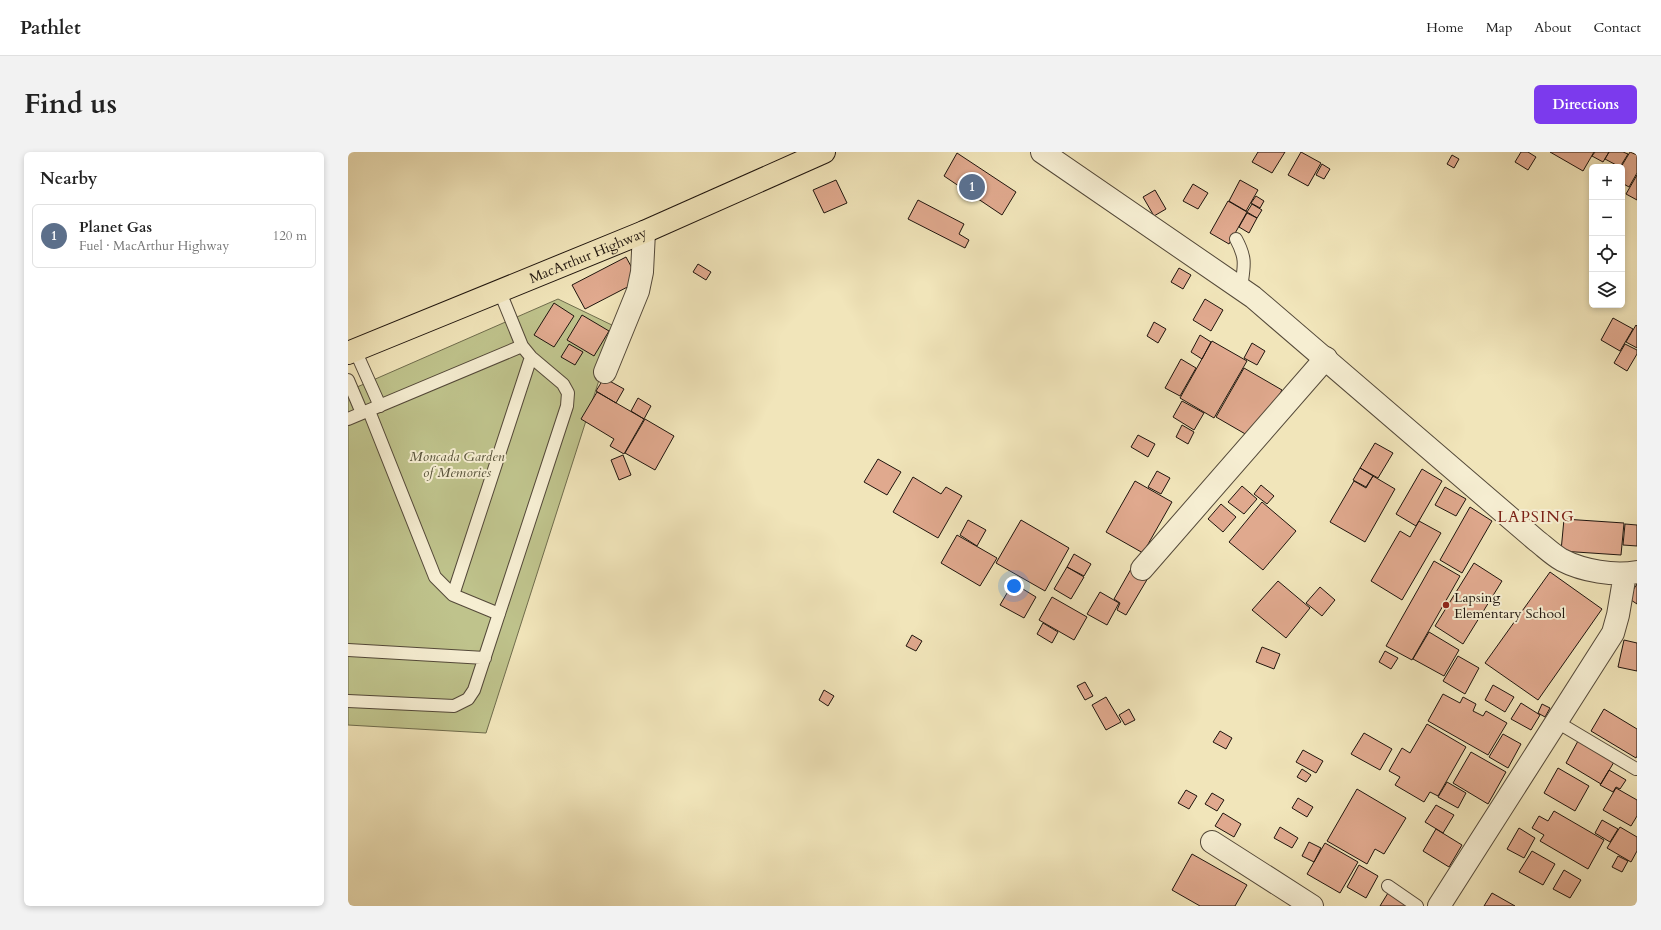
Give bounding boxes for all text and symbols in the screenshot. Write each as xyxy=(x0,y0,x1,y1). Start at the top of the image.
text: Pathlet xyxy=(20,15,81,41)
text: Home xyxy=(1426,18,1464,37)
text: Map xyxy=(1486,18,1512,37)
text: About xyxy=(1534,18,1571,37)
text: Contact xyxy=(1593,18,1641,37)
text: Find us xyxy=(24,85,117,123)
button: Directions xyxy=(1534,85,1637,124)
map controls xyxy=(1589,164,1625,308)
button: + xyxy=(1589,164,1625,200)
text: Nearby xyxy=(40,167,97,190)
pin: 1 xyxy=(959,172,985,202)
button: − xyxy=(1589,200,1625,236)
text: Planet Gas xyxy=(79,217,152,237)
street label: MacArthur Highway xyxy=(526,223,650,288)
text: 1 xyxy=(51,227,57,245)
text: 120 m xyxy=(273,227,307,245)
button: locate xyxy=(1589,236,1625,272)
text: Fuel · MacArthur Highway xyxy=(79,237,229,255)
button: layers xyxy=(1589,272,1625,308)
park label: Moncada Garden of Memories xyxy=(410,447,505,482)
district label: LAPSING xyxy=(1497,506,1575,528)
your location xyxy=(1004,576,1024,596)
place label: Lapsing Elementary School xyxy=(1454,588,1566,623)
marker: Lapsing Elementary School xyxy=(1441,600,1451,610)

